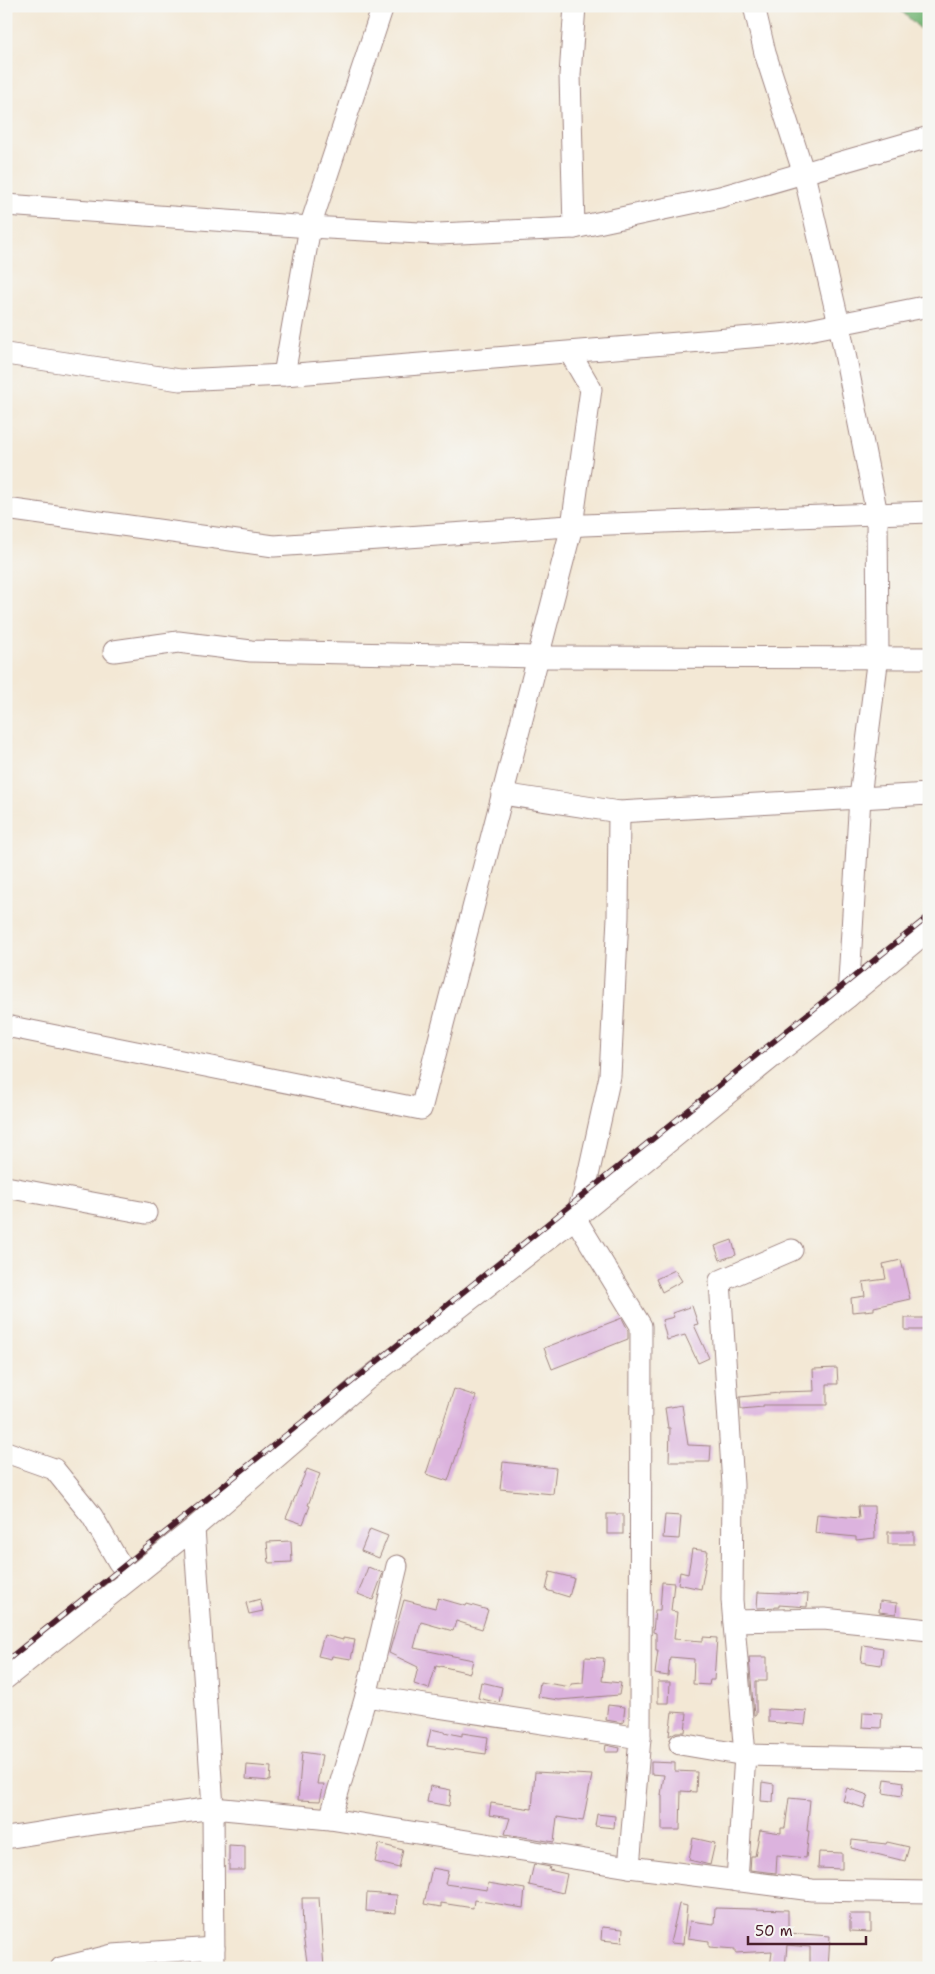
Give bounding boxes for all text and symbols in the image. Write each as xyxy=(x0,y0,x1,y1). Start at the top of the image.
scale bar xyxy=(748,1914,865,1946)
text: 50 m xyxy=(755,1921,793,1941)

